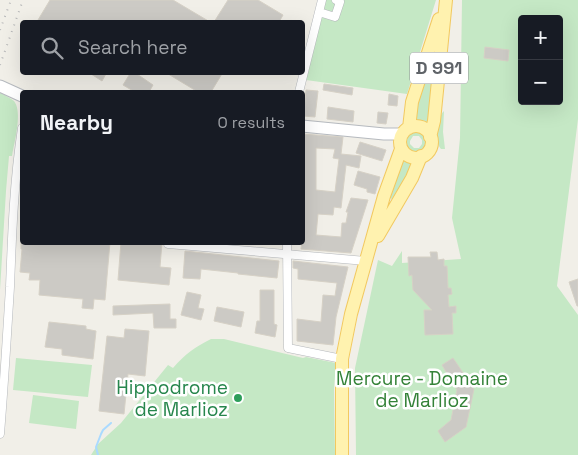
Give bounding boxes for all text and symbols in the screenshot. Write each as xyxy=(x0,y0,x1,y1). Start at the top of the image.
map controls xyxy=(518,15,563,105)
button: + xyxy=(518,15,563,60)
search box xyxy=(20,20,305,75)
icon: search xyxy=(38,34,66,62)
text: Search here xyxy=(78,35,188,60)
road number: D 991 xyxy=(410,52,468,84)
button: − xyxy=(518,60,563,105)
text: Nearby xyxy=(40,109,113,136)
text: 0 results xyxy=(217,112,285,133)
park label: Mercure - Domaine de Marlioz xyxy=(336,366,508,413)
place label: Hippodrome de Marlioz xyxy=(116,375,228,422)
marker: Hippodrome de Marlioz xyxy=(232,392,244,404)

